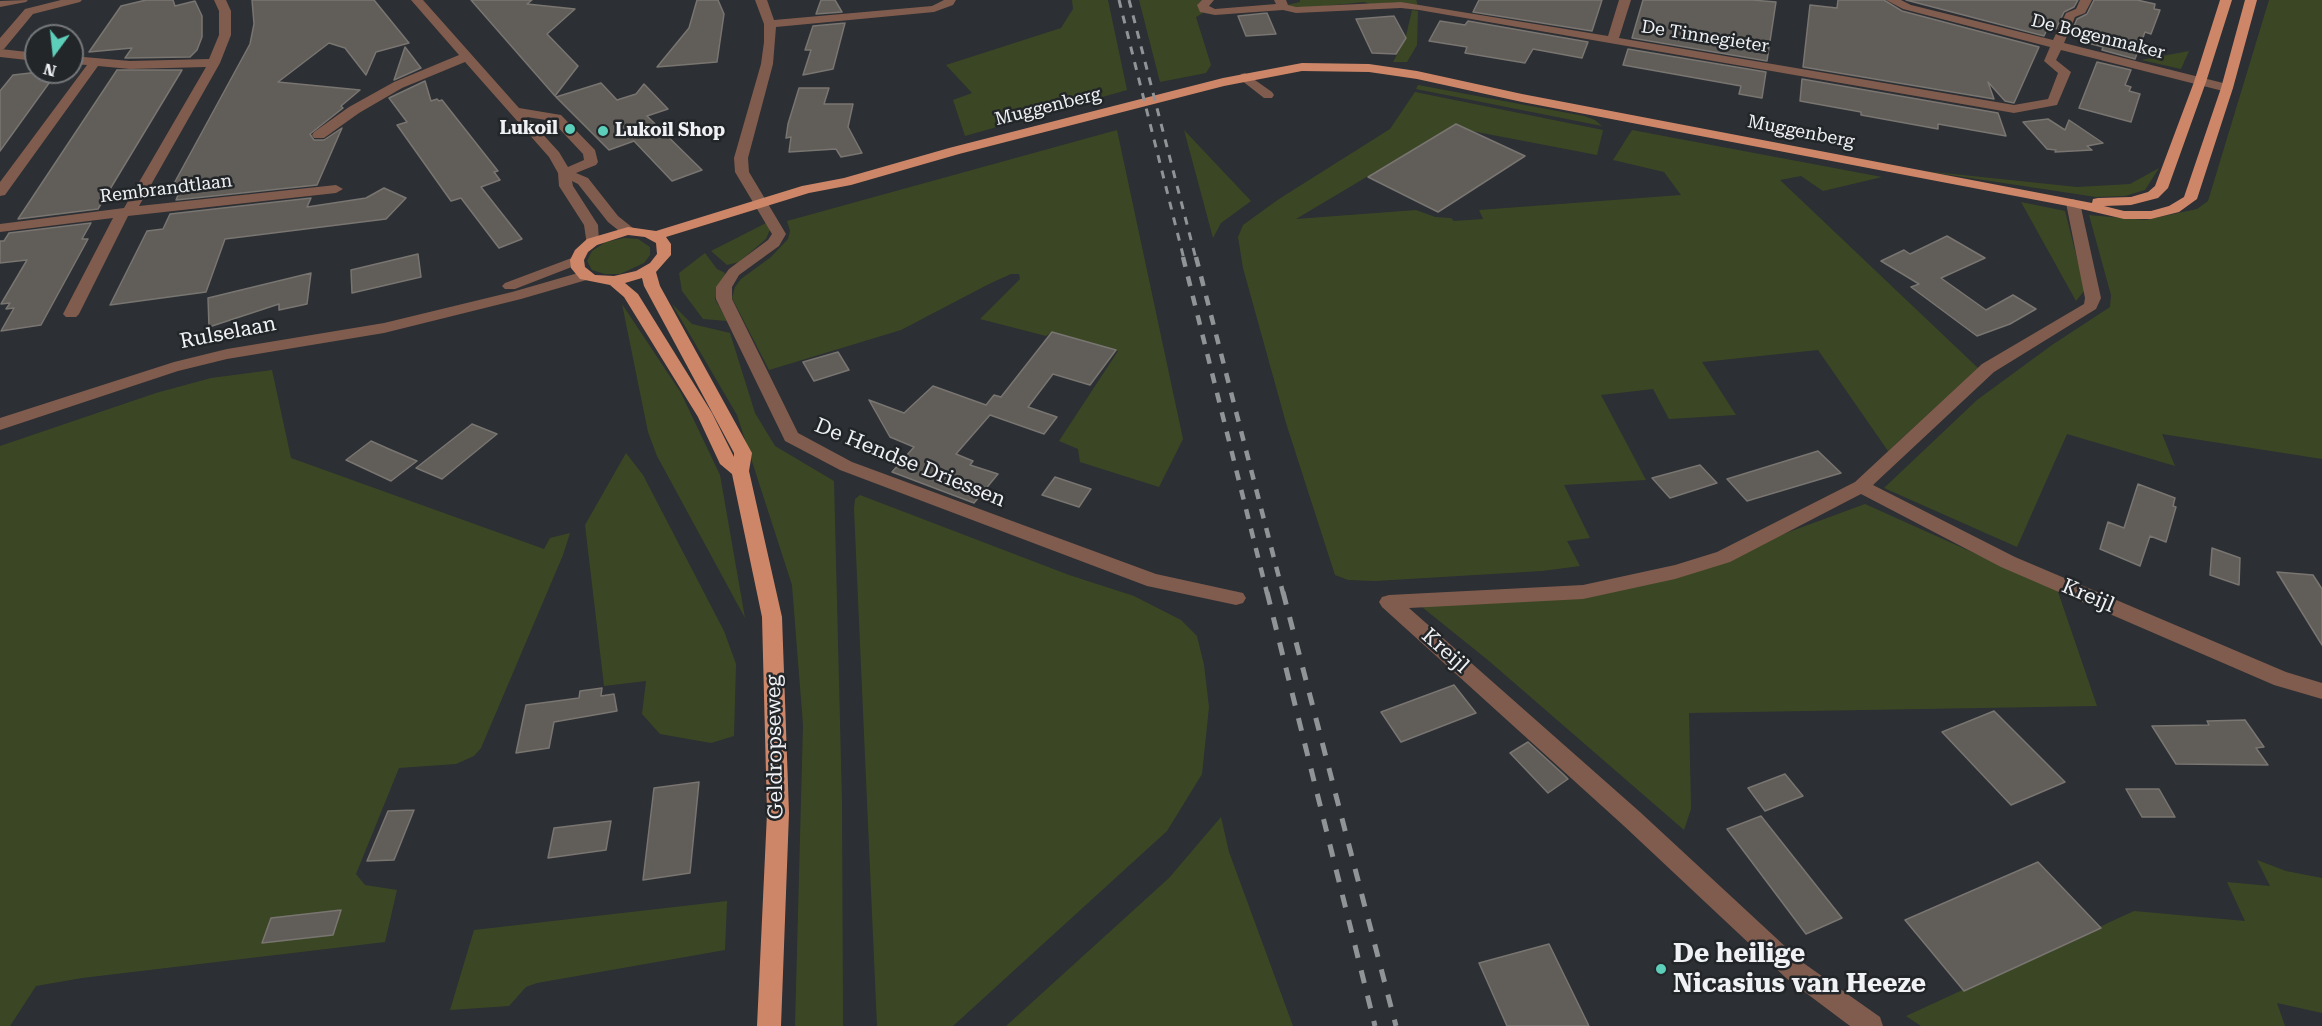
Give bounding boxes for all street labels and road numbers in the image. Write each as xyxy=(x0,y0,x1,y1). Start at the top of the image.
street label: De Bogenmaker xyxy=(2029,10,2167,64)
street label: De Tinnegieter xyxy=(1640,16,1770,58)
street label: Muggenberg xyxy=(993,83,1103,131)
street label: Muggenberg xyxy=(1746,111,1856,153)
street label: Rembrandtlaan xyxy=(99,170,233,208)
street label: Rulselaan xyxy=(178,311,278,355)
street label: De Hendse Driessen xyxy=(811,413,1009,513)
street label: Kreijl xyxy=(2058,574,2118,618)
street label: Kreijl xyxy=(1416,623,1474,679)
street label: Geldropseweg xyxy=(761,675,789,819)

